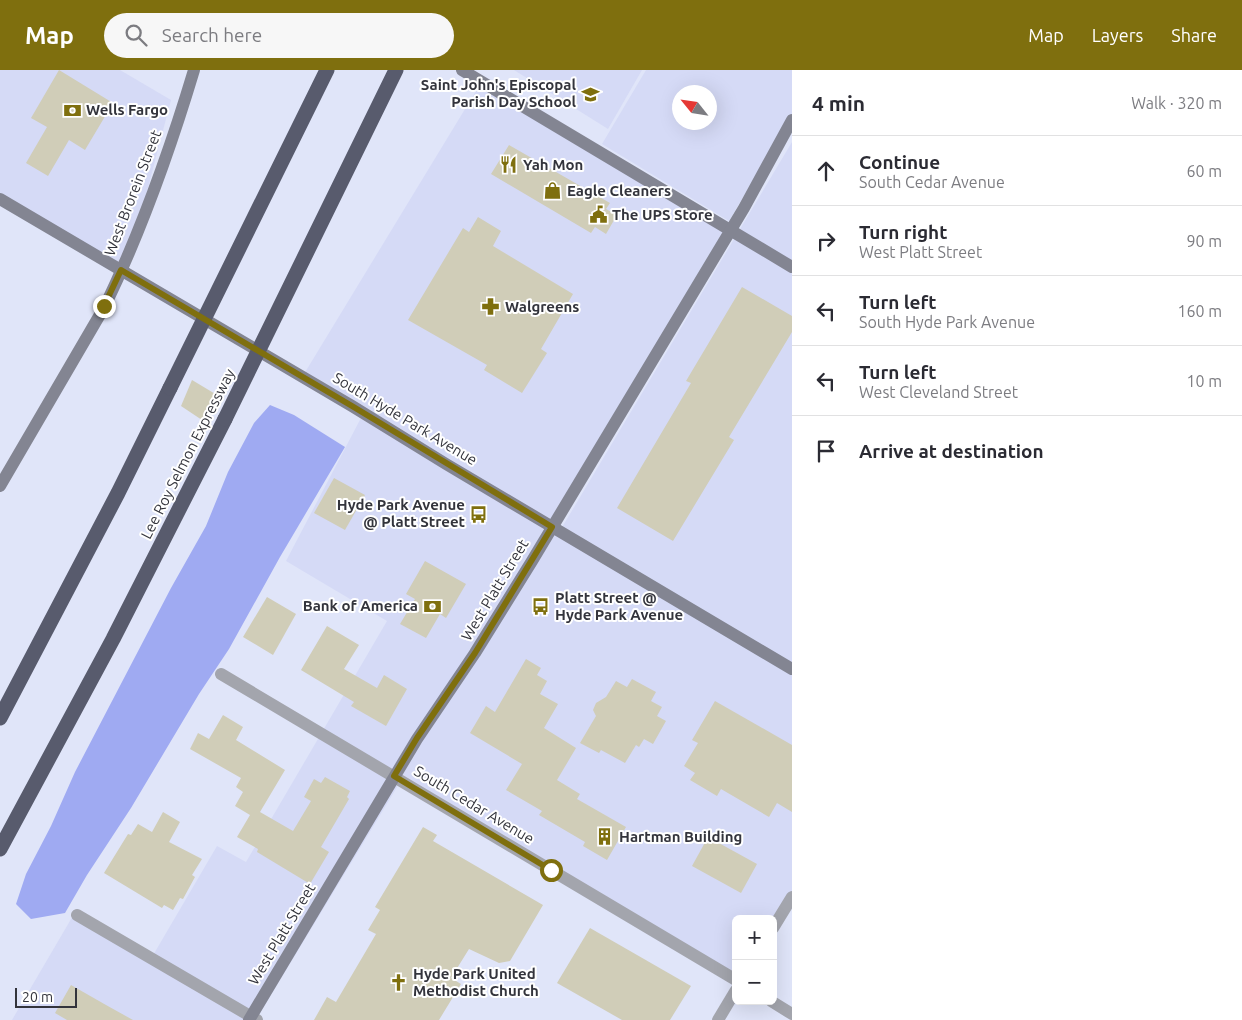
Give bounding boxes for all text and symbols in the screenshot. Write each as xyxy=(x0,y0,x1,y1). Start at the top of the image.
search box xyxy=(104,13,454,58)
icon: search xyxy=(122,21,150,49)
text: Map xyxy=(25,22,74,49)
text: Search here xyxy=(162,24,262,46)
text: Map xyxy=(1028,25,1064,45)
text: Layers xyxy=(1092,25,1143,45)
text: Share xyxy=(1171,25,1217,45)
place label: Saint John's Episcopal Parish Day School xyxy=(421,76,576,110)
school or university icon: Saint John's Episcopal Parish Day School xyxy=(580,84,600,104)
north arrow xyxy=(672,85,717,130)
text: 4 min xyxy=(812,91,865,115)
text: Walk · 320 m xyxy=(1131,94,1222,112)
bank icon: Wells Fargo xyxy=(62,100,82,120)
place label: Wells Fargo xyxy=(86,101,168,118)
street label: West Brorein Street xyxy=(101,127,164,258)
text: Continue xyxy=(859,151,940,173)
restaurant icon: Yah Mon xyxy=(499,155,519,175)
place label: Yah Mon xyxy=(523,156,583,173)
icon: ahead xyxy=(812,157,840,185)
text: 60 m xyxy=(1186,162,1222,180)
text: South Cedar Avenue xyxy=(859,173,1005,191)
shop icon: Eagle Cleaners xyxy=(543,181,563,201)
place label: Eagle Cleaners xyxy=(567,182,671,199)
public building icon: The UPS Store xyxy=(588,205,608,225)
place label: The UPS Store xyxy=(612,206,713,223)
text: Turn right xyxy=(859,221,947,243)
icon: right xyxy=(812,227,840,255)
text: 90 m xyxy=(1186,232,1222,250)
text: West Platt Street xyxy=(859,243,982,261)
text: Turn left xyxy=(859,291,937,313)
route end xyxy=(93,295,116,318)
pharmacy icon: Walgreens xyxy=(481,297,501,317)
icon: left xyxy=(812,297,840,325)
place label: Walgreens xyxy=(505,298,579,315)
text: 160 m xyxy=(1177,302,1222,320)
text: South Hyde Park Avenue xyxy=(859,313,1035,331)
text: Turn left xyxy=(859,361,937,383)
street label: Lee Roy Selmon Expressway xyxy=(137,366,238,542)
icon: left xyxy=(812,367,840,395)
street label: South Hyde Park Avenue xyxy=(330,369,480,468)
text: 10 m xyxy=(1186,372,1222,390)
text: West Cleveland Street xyxy=(859,383,1018,401)
icon: arrive xyxy=(812,437,840,465)
text: Arrive at destination xyxy=(859,440,1044,462)
place label: Hyde Park Avenue @ Platt Street xyxy=(337,496,466,530)
bus stop icon: Hyde Park Avenue @ Platt Street xyxy=(469,504,489,524)
street label: West Platt Street xyxy=(458,536,532,644)
place label: Platt Street @ Hyde Park Avenue xyxy=(555,589,683,623)
bank icon: Bank of America xyxy=(422,596,442,616)
place label: Bank of America xyxy=(303,597,418,614)
bus stop icon: Platt Street @ Hyde Park Avenue xyxy=(531,597,551,617)
street label: South Cedar Avenue xyxy=(411,762,537,847)
building icon: Hartman Building xyxy=(595,827,615,847)
place label: Hartman Building xyxy=(619,828,742,845)
route start xyxy=(540,859,563,882)
street label: West Platt Street xyxy=(245,880,319,988)
map controls xyxy=(732,915,777,1005)
button: + xyxy=(732,915,777,960)
button: − xyxy=(732,960,777,1005)
place label: Hyde Park United Methodist Church xyxy=(413,965,539,999)
church icon: Hyde Park United Methodist Church xyxy=(389,973,409,993)
scale bar xyxy=(15,985,78,1008)
text: 20 m xyxy=(22,989,53,1005)

